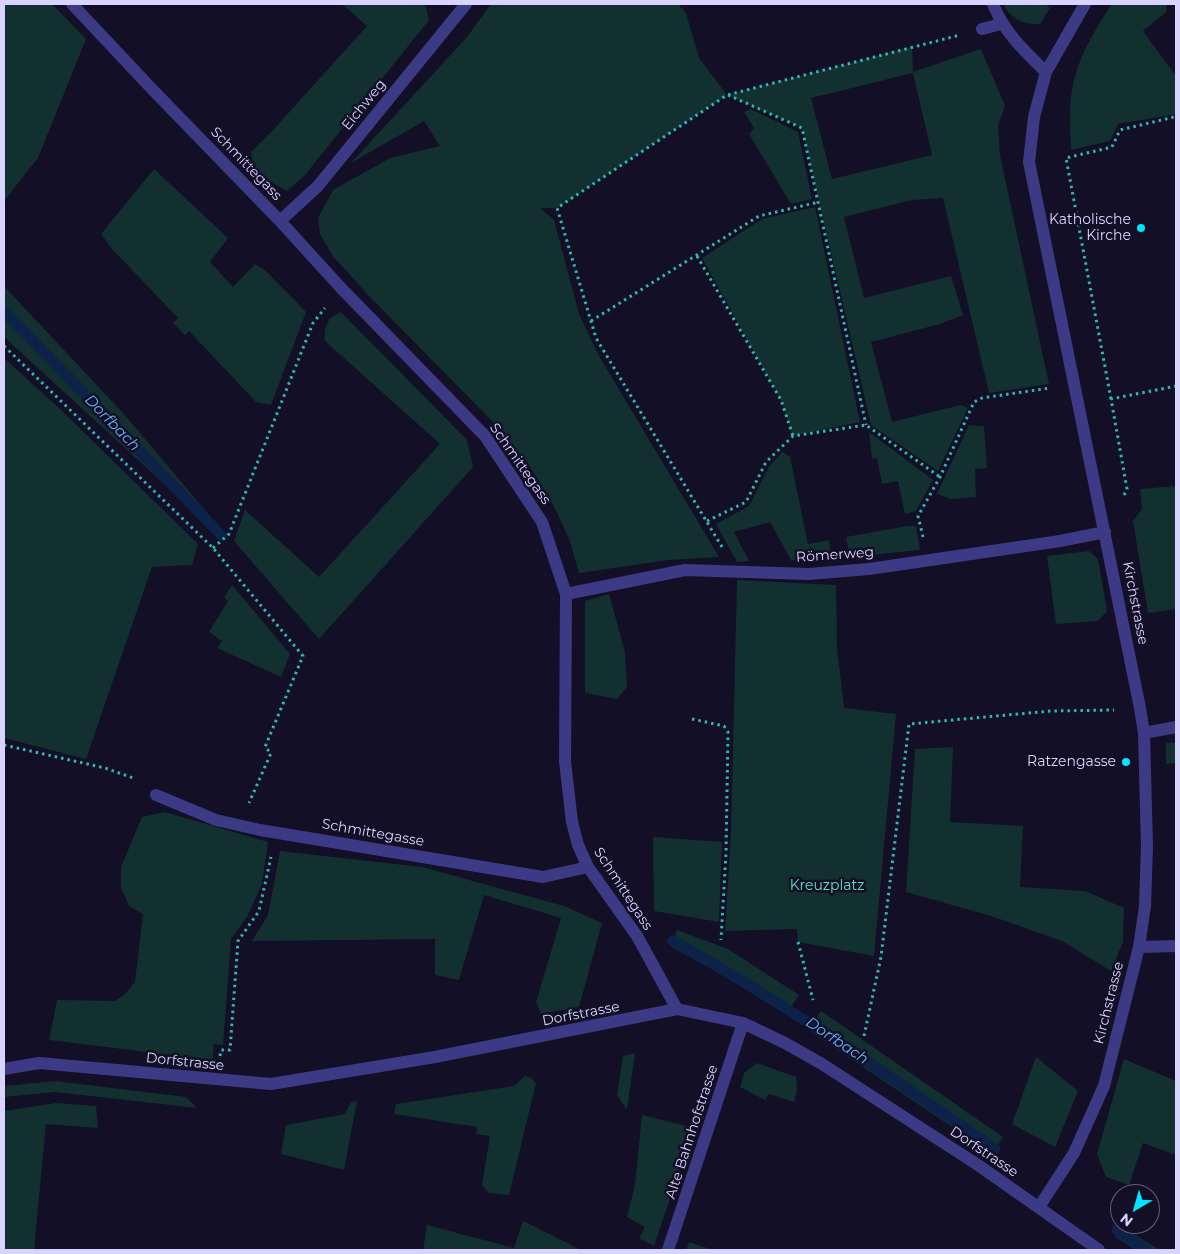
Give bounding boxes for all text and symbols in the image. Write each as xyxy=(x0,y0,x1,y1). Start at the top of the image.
street label: Eichweg xyxy=(338,76,390,134)
street label: Schmittegass xyxy=(207,124,285,204)
place label: Katholische Kirche xyxy=(1049,212,1131,244)
marker: Katholische Kirche xyxy=(1135,222,1147,234)
water label: Dorfbach xyxy=(81,391,143,455)
street label: Schmittegass xyxy=(486,420,554,508)
street label: Römerweg xyxy=(795,544,875,566)
street label: Kirchstrasse xyxy=(1119,560,1151,646)
place label: Ratzengasse xyxy=(1027,754,1116,770)
marker: Ratzengasse xyxy=(1120,756,1132,768)
street label: Schmittegasse xyxy=(320,816,426,850)
street label: Schmittegass xyxy=(590,844,656,934)
park label: Kreuzplatz xyxy=(790,878,864,894)
street label: Kirchstrasse xyxy=(1091,960,1127,1046)
street label: Dorfstrasse xyxy=(541,998,621,1030)
water label: Dorfbach xyxy=(802,1013,872,1069)
street label: Dorfstrasse xyxy=(145,1050,225,1074)
street label: Alte Bahnhofstrasse xyxy=(662,1063,722,1201)
street label: Dorfstrasse xyxy=(947,1123,1021,1181)
north arrow xyxy=(1110,1184,1160,1234)
text: N xyxy=(1116,1209,1136,1231)

